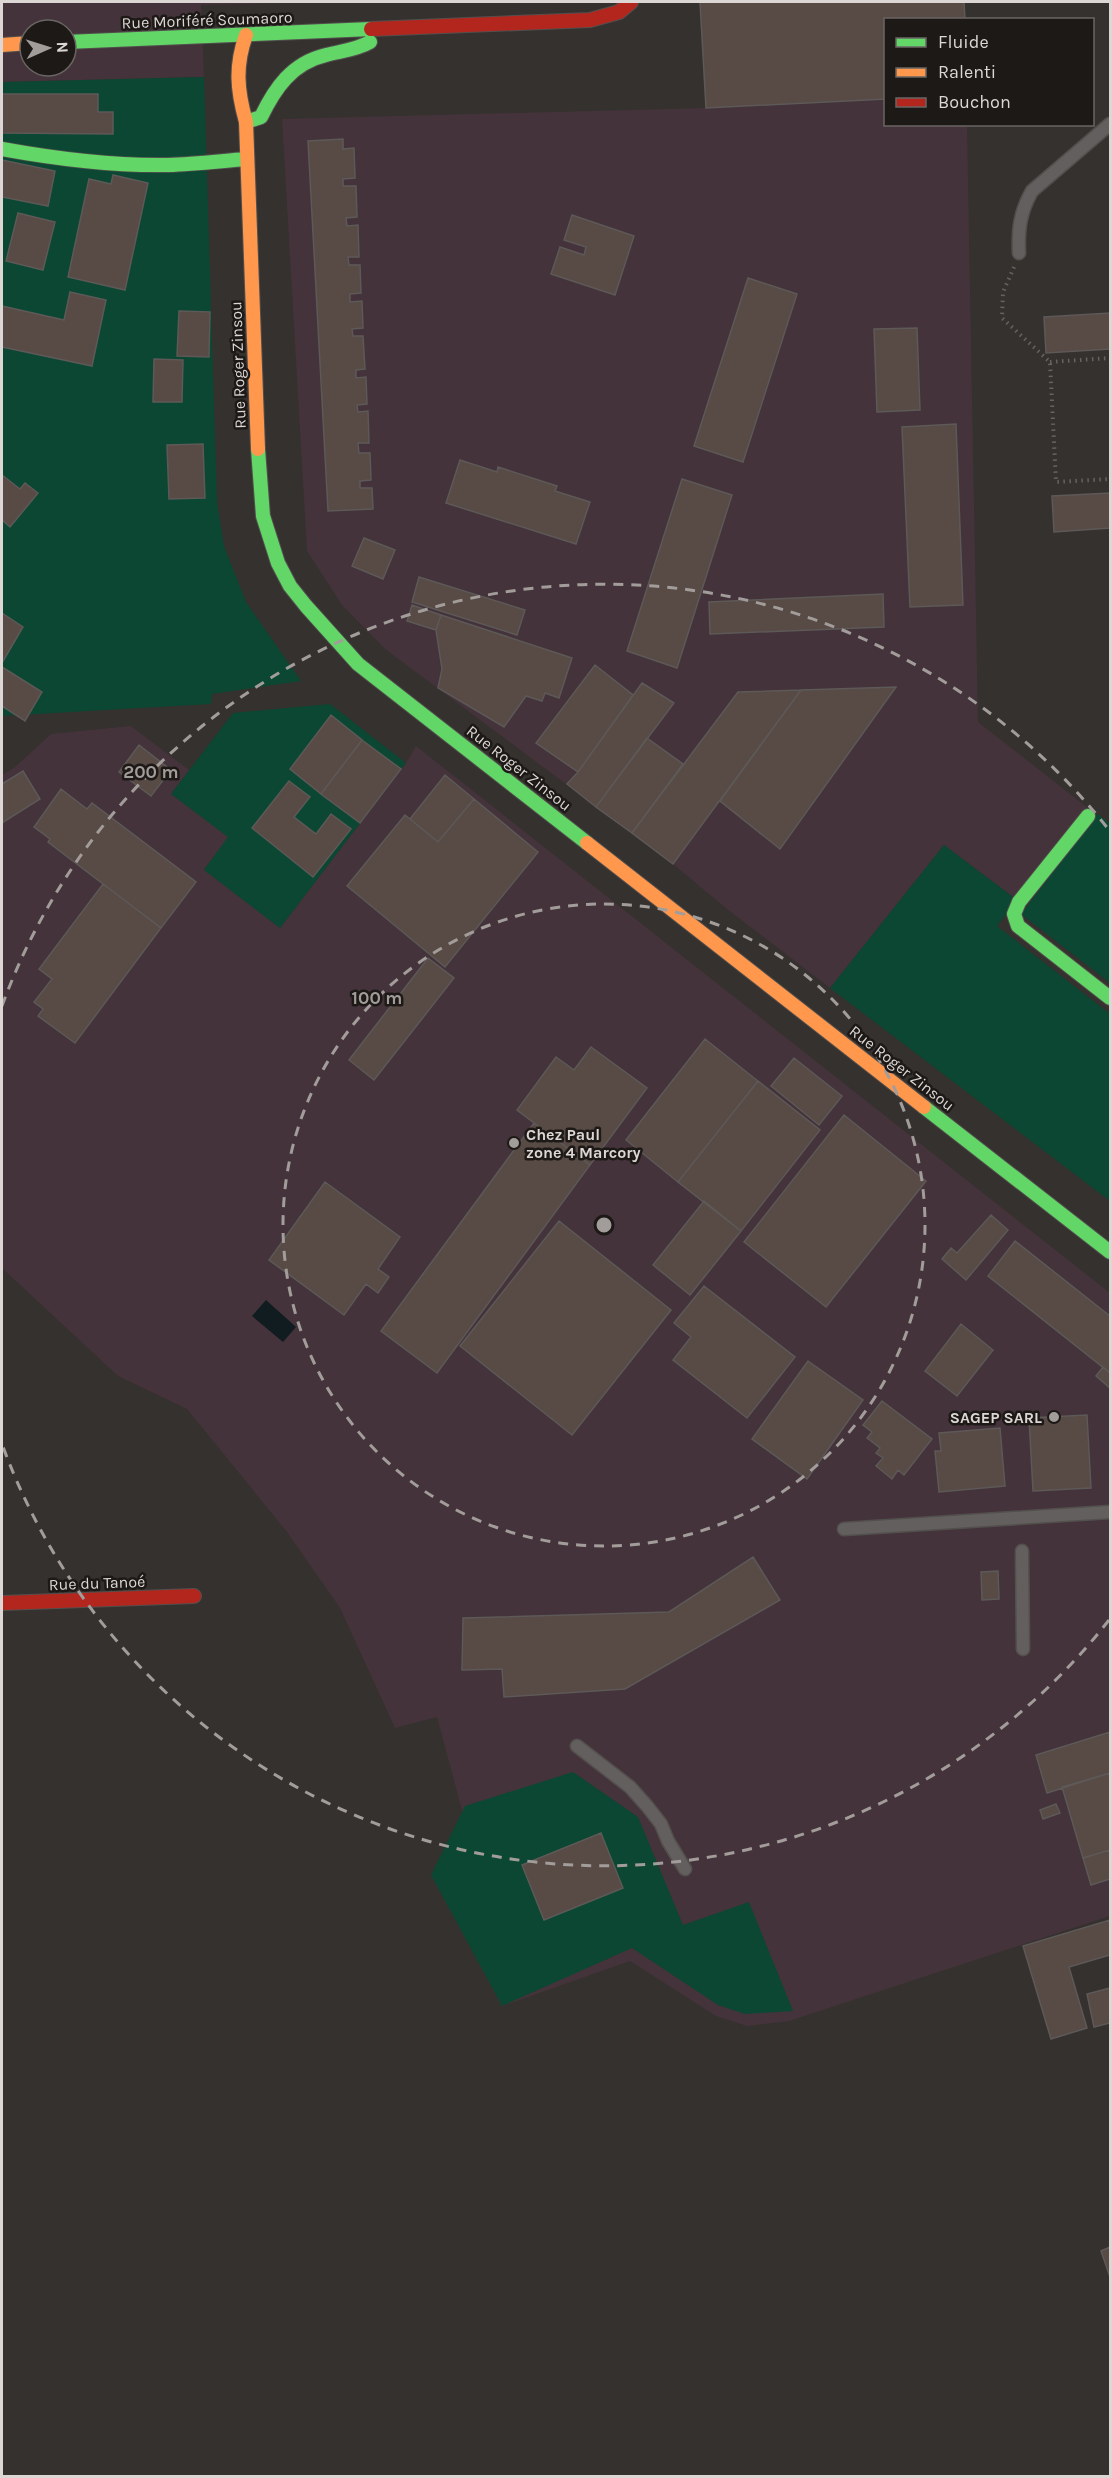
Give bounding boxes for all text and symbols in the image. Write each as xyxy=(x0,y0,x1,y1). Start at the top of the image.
street label: Rue Moriféré Soumaoro xyxy=(121,8,293,32)
north arrow xyxy=(18,18,78,78)
legend xyxy=(884,18,1094,126)
text: Fluide xyxy=(938,31,989,53)
text: N xyxy=(53,41,72,53)
text: Ralenti xyxy=(938,61,996,83)
text: Bouchon xyxy=(938,91,1011,113)
street label: Rue Roger Zinsou xyxy=(226,301,250,429)
street label: Rue Roger Zinsou xyxy=(463,721,575,815)
text: 200 m xyxy=(123,761,179,783)
text: 100 m xyxy=(352,987,402,1009)
street label: Rue Roger Zinsou xyxy=(846,1021,958,1115)
place label: Chez Paul zone 4 Marcory xyxy=(526,1125,641,1162)
marker: Chez Paul zone 4 Marcory xyxy=(507,1136,521,1150)
centre of rings xyxy=(594,1215,614,1235)
place label: SAGEP SARL xyxy=(950,1408,1042,1427)
marker: SAGEP SARL xyxy=(1047,1410,1061,1424)
street label: Rue du Tanoé xyxy=(48,1572,146,1594)

